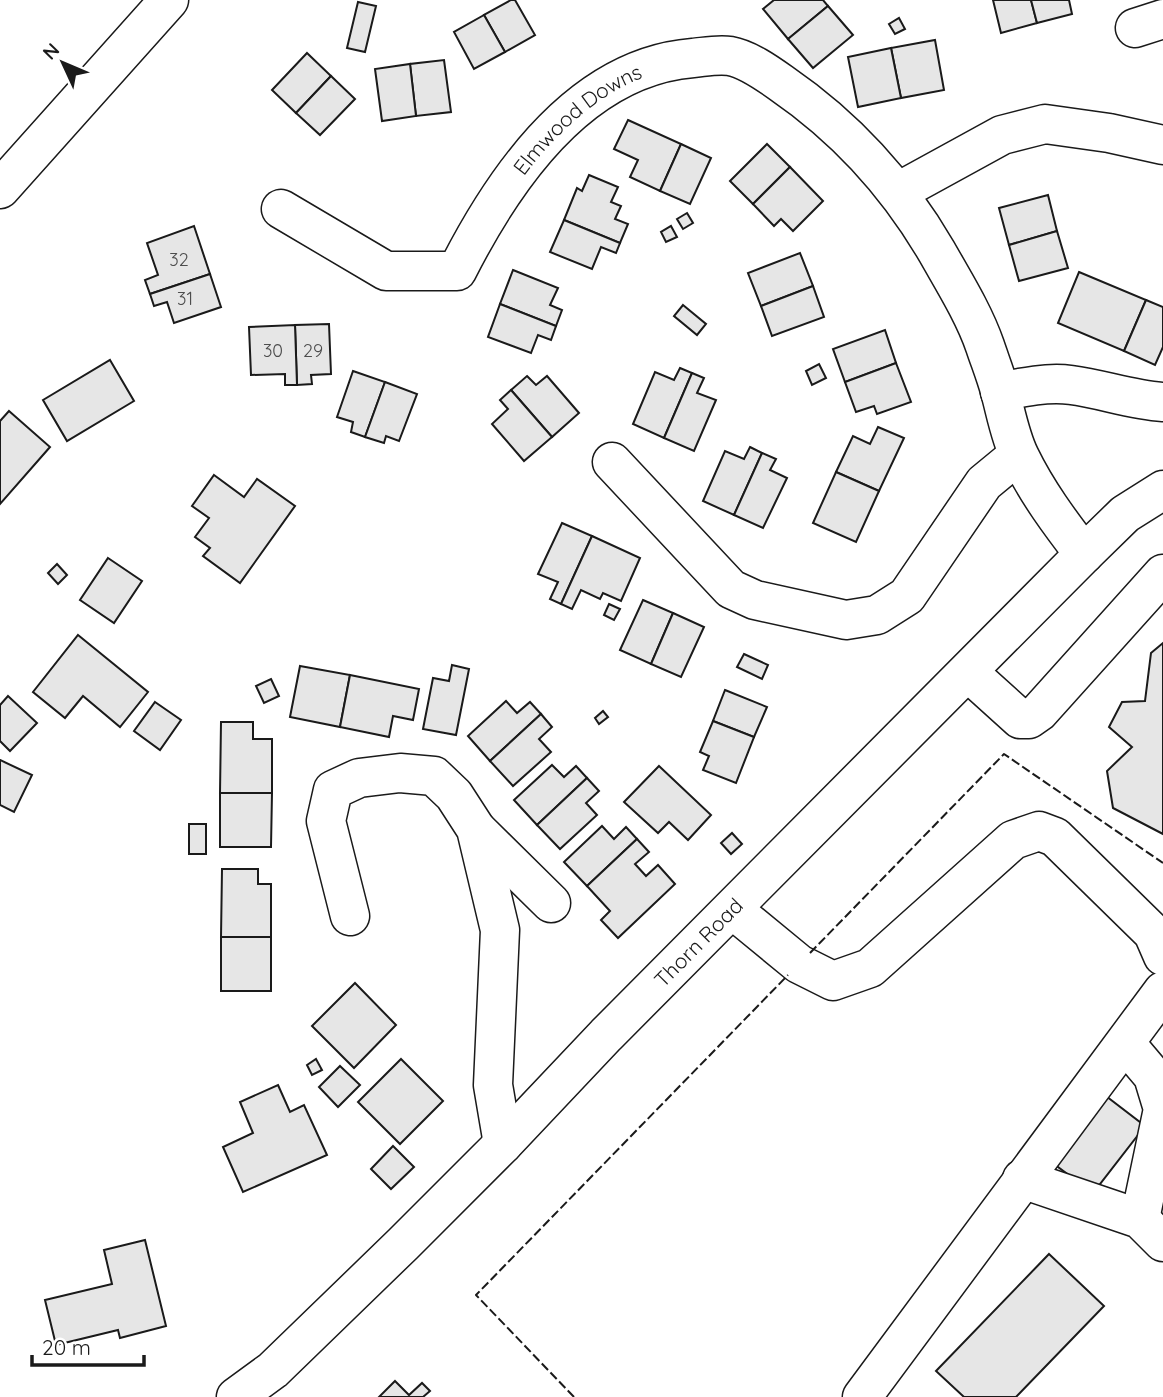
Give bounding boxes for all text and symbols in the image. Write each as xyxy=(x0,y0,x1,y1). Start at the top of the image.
north arrow xyxy=(28,28,98,98)
text: N xyxy=(37,38,64,65)
street label: Elmwood Downs xyxy=(507,58,645,180)
house number: 32 xyxy=(169,248,189,271)
house number: 31 xyxy=(177,287,193,310)
house number: 30 xyxy=(263,339,283,362)
house number: 29 xyxy=(303,339,323,362)
street label: Thorn Road xyxy=(648,892,748,992)
scale bar xyxy=(32,1324,144,1368)
text: 20 m xyxy=(42,1334,91,1360)

